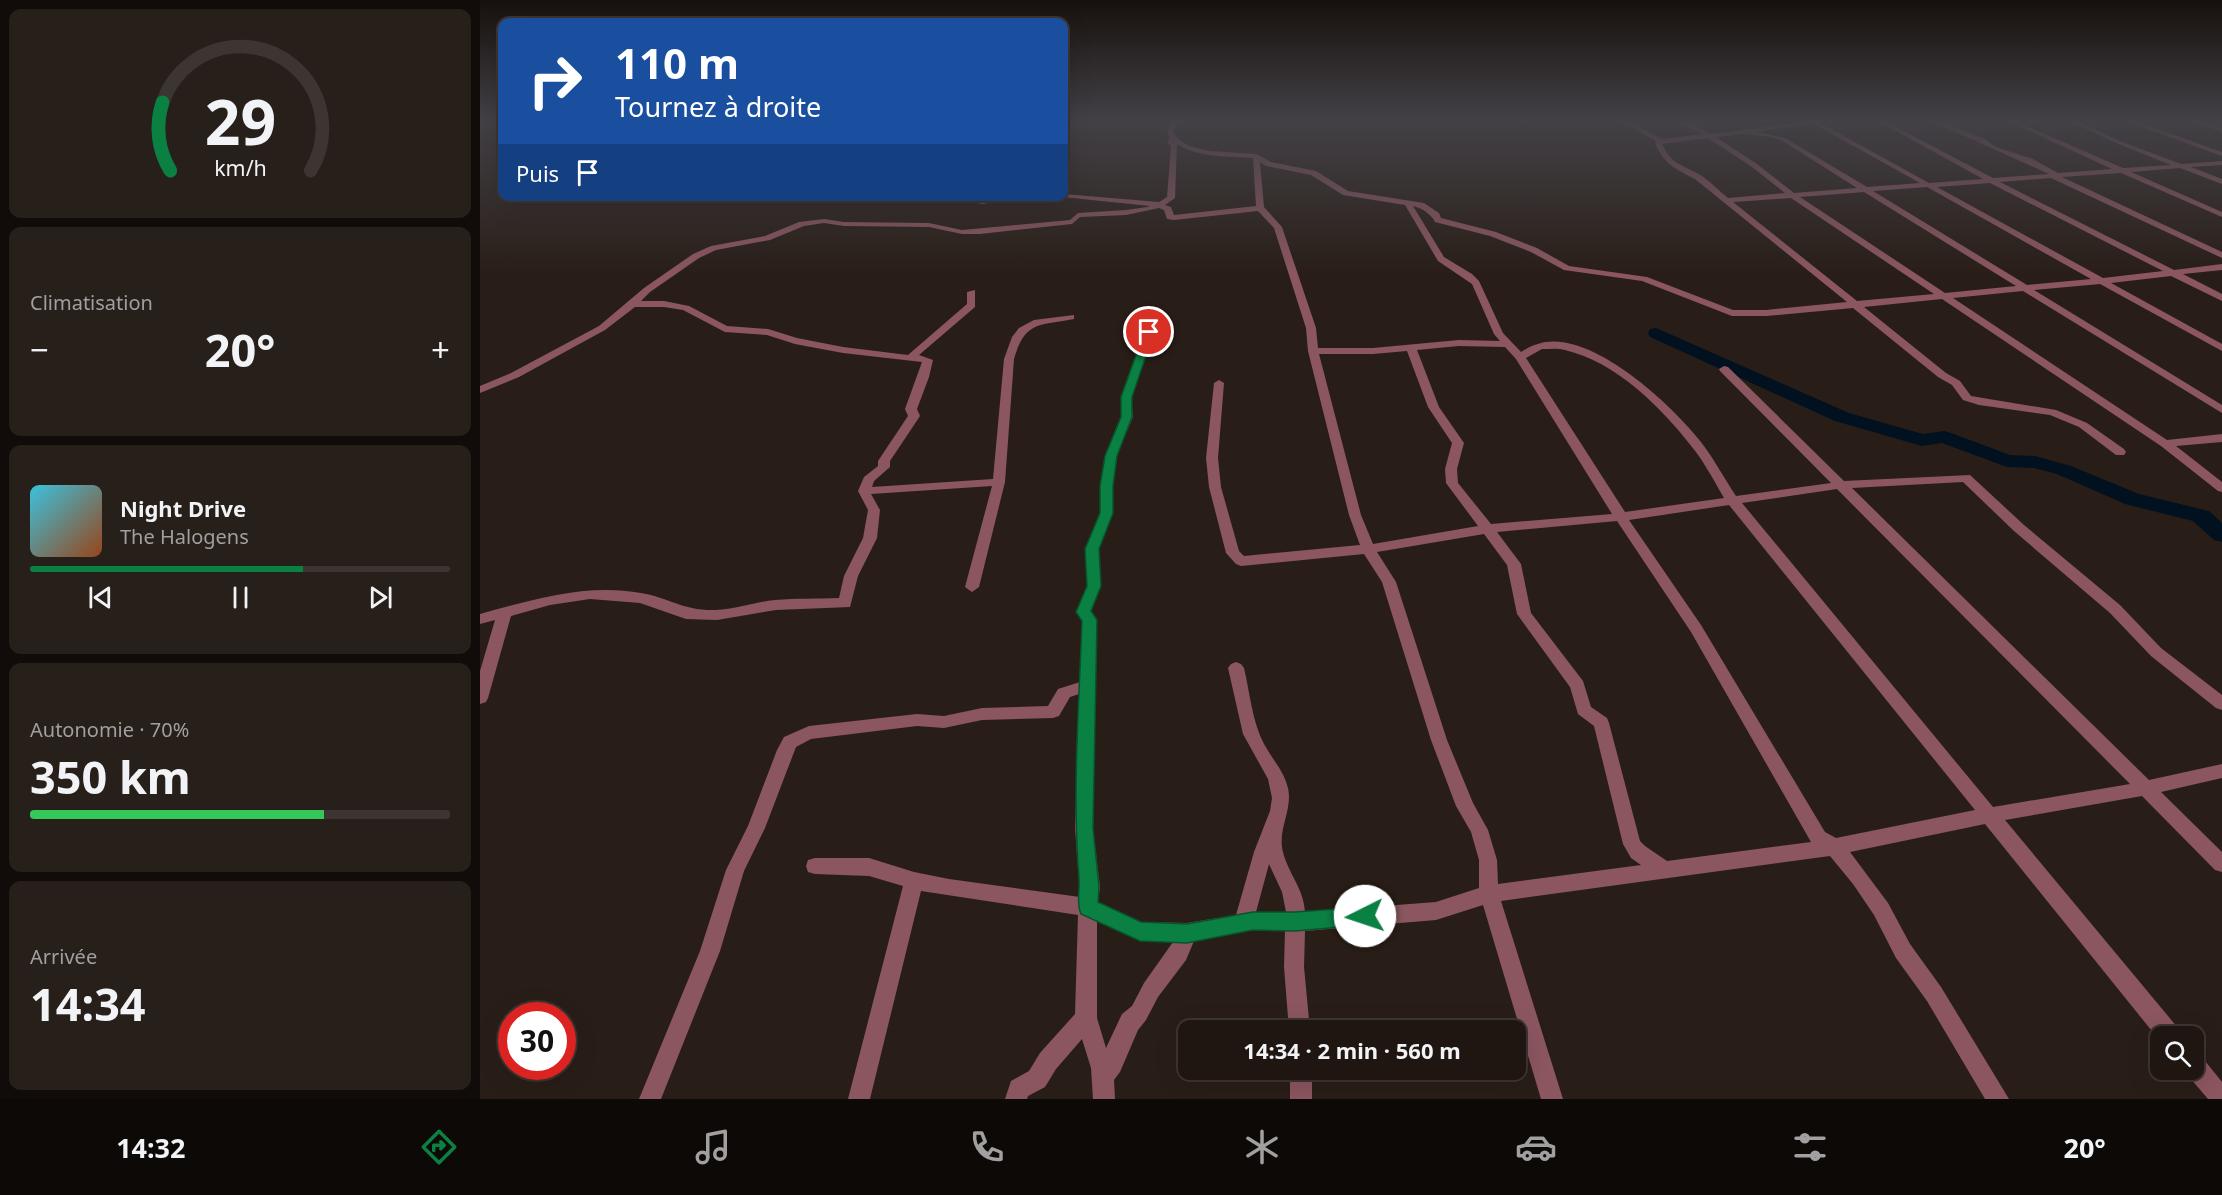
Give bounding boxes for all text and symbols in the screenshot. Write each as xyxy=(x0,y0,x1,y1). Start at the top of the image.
text: 110 m xyxy=(615,34,739,91)
icon: right xyxy=(516,42,594,120)
text: 29 xyxy=(204,78,276,163)
text: Tournez à droite xyxy=(615,88,821,125)
text: km/h xyxy=(214,153,266,182)
icon: arrive xyxy=(571,156,604,189)
text: Puis xyxy=(516,158,559,188)
text: Climatisation xyxy=(30,289,153,316)
pin xyxy=(1123,306,1174,357)
icon: arrive xyxy=(1132,315,1165,348)
text: 20° xyxy=(205,319,275,380)
text: − xyxy=(30,327,49,372)
text: + xyxy=(431,327,450,372)
text: Night Drive xyxy=(120,493,246,523)
text: The Halogens xyxy=(120,523,249,550)
icon: previous xyxy=(84,581,117,614)
icon: pause xyxy=(224,581,257,614)
icon: next xyxy=(364,581,397,614)
text: Autonomie · 70% xyxy=(30,716,189,743)
text: 350 km xyxy=(30,746,191,807)
position arrow xyxy=(1333,884,1397,948)
text: Arrivée xyxy=(30,943,97,970)
text: 14:34 xyxy=(30,973,146,1034)
speed limit sign: 30 xyxy=(498,1002,576,1080)
map controls xyxy=(2150,1026,2204,1080)
button: search xyxy=(2150,1026,2204,1080)
text: 14:34 · 2 min · 560 m xyxy=(1243,1035,1461,1065)
icon: directions xyxy=(418,1126,460,1168)
icon: music xyxy=(692,1126,734,1168)
icon: phone xyxy=(966,1126,1008,1168)
icon: climate xyxy=(1241,1126,1283,1168)
icon: car xyxy=(1515,1126,1557,1168)
icon: filters xyxy=(1789,1126,1831,1168)
text: 14:32 xyxy=(116,1129,186,1166)
text: 20° xyxy=(2063,1129,2106,1166)

